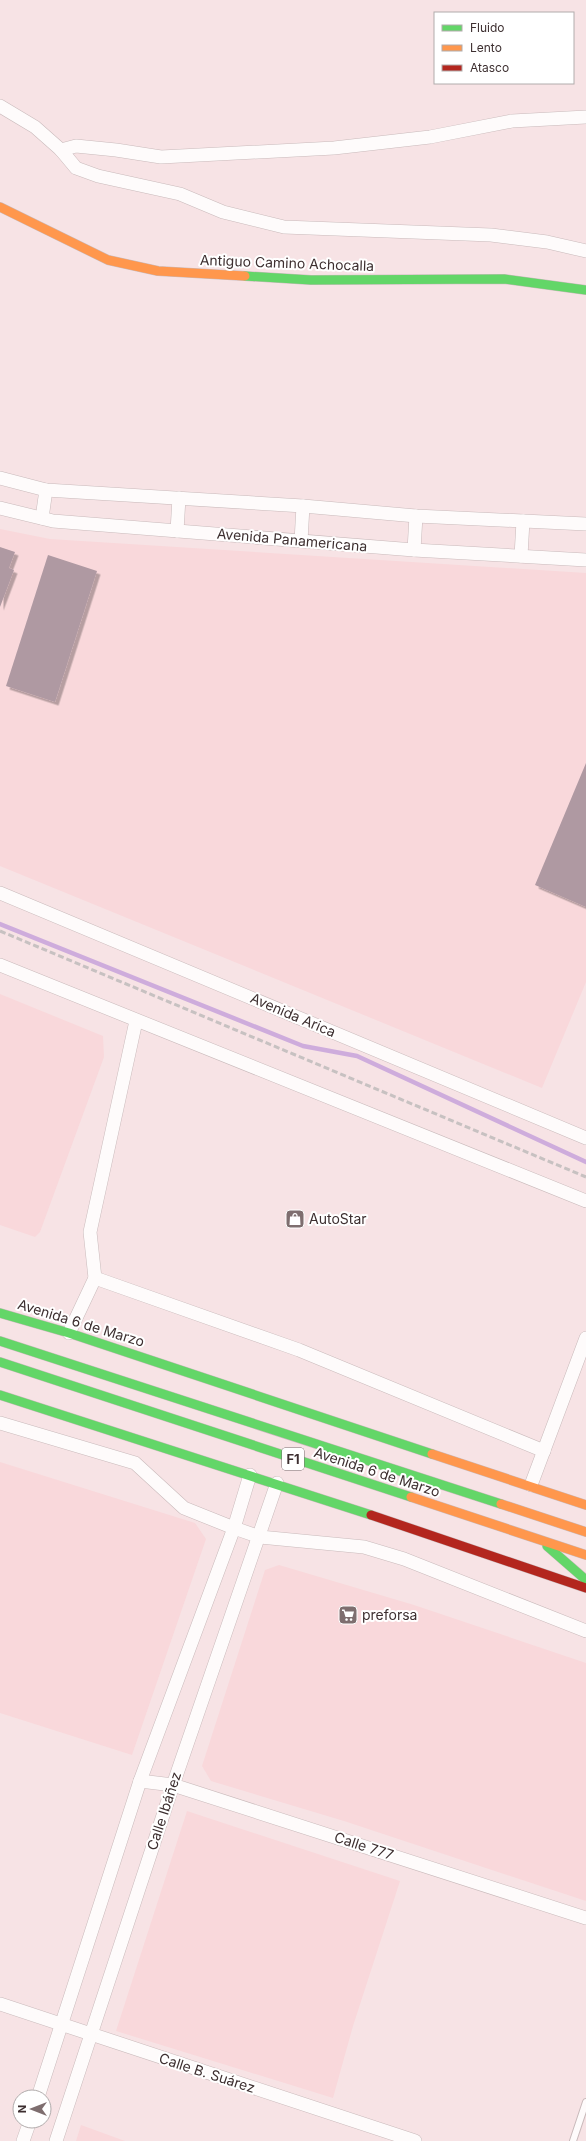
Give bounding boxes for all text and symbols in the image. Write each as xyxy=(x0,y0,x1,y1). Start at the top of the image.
legend xyxy=(434,12,574,84)
text: Fluido xyxy=(470,20,505,35)
text: Lento xyxy=(470,40,502,55)
text: Atasco xyxy=(470,60,509,75)
street label: Antiguo Camino Achocalla xyxy=(200,251,374,274)
street label: Avenida Panamericana xyxy=(216,524,368,555)
street label: Avenida Arica xyxy=(248,989,338,1040)
shop icon: AutoStar xyxy=(284,1208,306,1230)
place label: AutoStar xyxy=(309,1210,367,1227)
street label: Avenida 6 de Marzo xyxy=(16,1295,147,1350)
street label: Avenida 6 de Marzo xyxy=(312,1443,442,1500)
road number: F1 xyxy=(282,1448,304,1470)
supermarket icon: preforsa xyxy=(337,1604,359,1626)
place label: preforsa xyxy=(362,1606,417,1623)
street label: Calle Ibáñez xyxy=(143,1770,184,1852)
street label: Calle 777 xyxy=(332,1828,396,1863)
street label: Calle B. Suárez xyxy=(157,2049,257,2096)
north arrow xyxy=(12,2089,52,2129)
text: N xyxy=(15,2105,29,2113)

